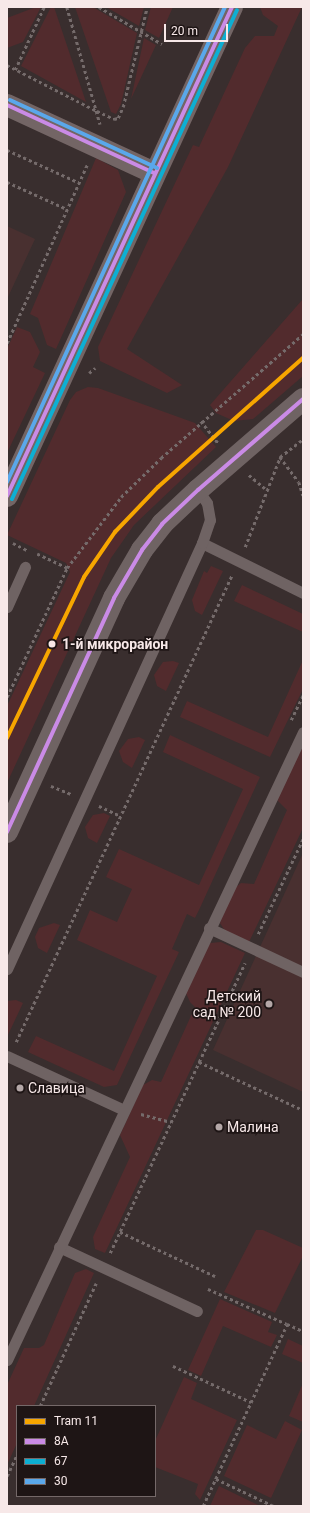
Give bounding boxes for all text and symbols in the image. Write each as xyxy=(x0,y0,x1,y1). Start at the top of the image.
scale bar xyxy=(166,16,230,42)
text: 20 m xyxy=(171,24,198,38)
place label: 1-й микрорайон xyxy=(62,636,168,652)
marker: 1-й микрорайон xyxy=(45,637,59,651)
place label: Детский сад № 200 xyxy=(193,988,261,1020)
marker: Детский сад № 200 xyxy=(264,999,274,1009)
place label: Славица xyxy=(28,1080,85,1096)
marker: Славица xyxy=(15,1083,25,1093)
place label: Малина xyxy=(227,1119,279,1135)
marker: Малина xyxy=(214,1122,224,1132)
legend xyxy=(16,1405,156,1497)
text: Tram 11 xyxy=(54,1414,98,1428)
text: 8А xyxy=(54,1434,69,1448)
text: 67 xyxy=(54,1454,68,1468)
text: 30 xyxy=(54,1474,68,1488)

